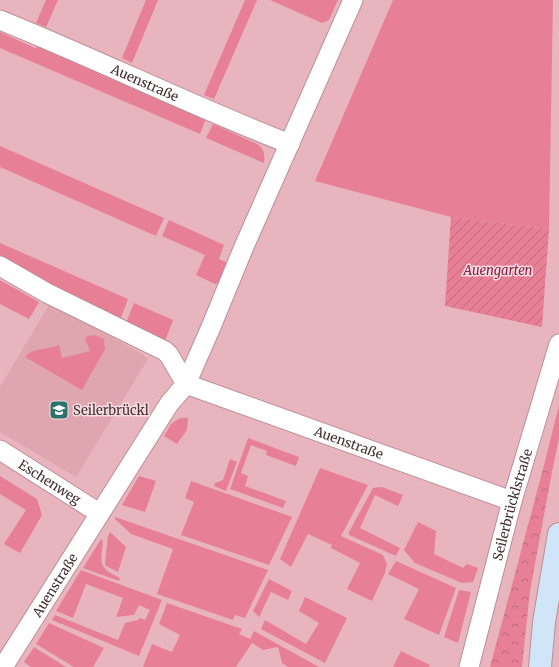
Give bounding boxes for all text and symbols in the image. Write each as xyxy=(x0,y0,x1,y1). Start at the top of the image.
street label: Auenstraße xyxy=(108,60,181,105)
park label: Auengarten xyxy=(463,262,533,279)
school or university icon: Seilerbrückl xyxy=(48,399,70,421)
place label: Seilerbrückl xyxy=(73,402,149,419)
street label: Auenstraße xyxy=(311,422,386,463)
street label: Seilerbrücklstraße xyxy=(489,446,536,563)
street label: Eschenweg xyxy=(15,456,84,508)
street label: Auenstraße xyxy=(28,550,82,621)

